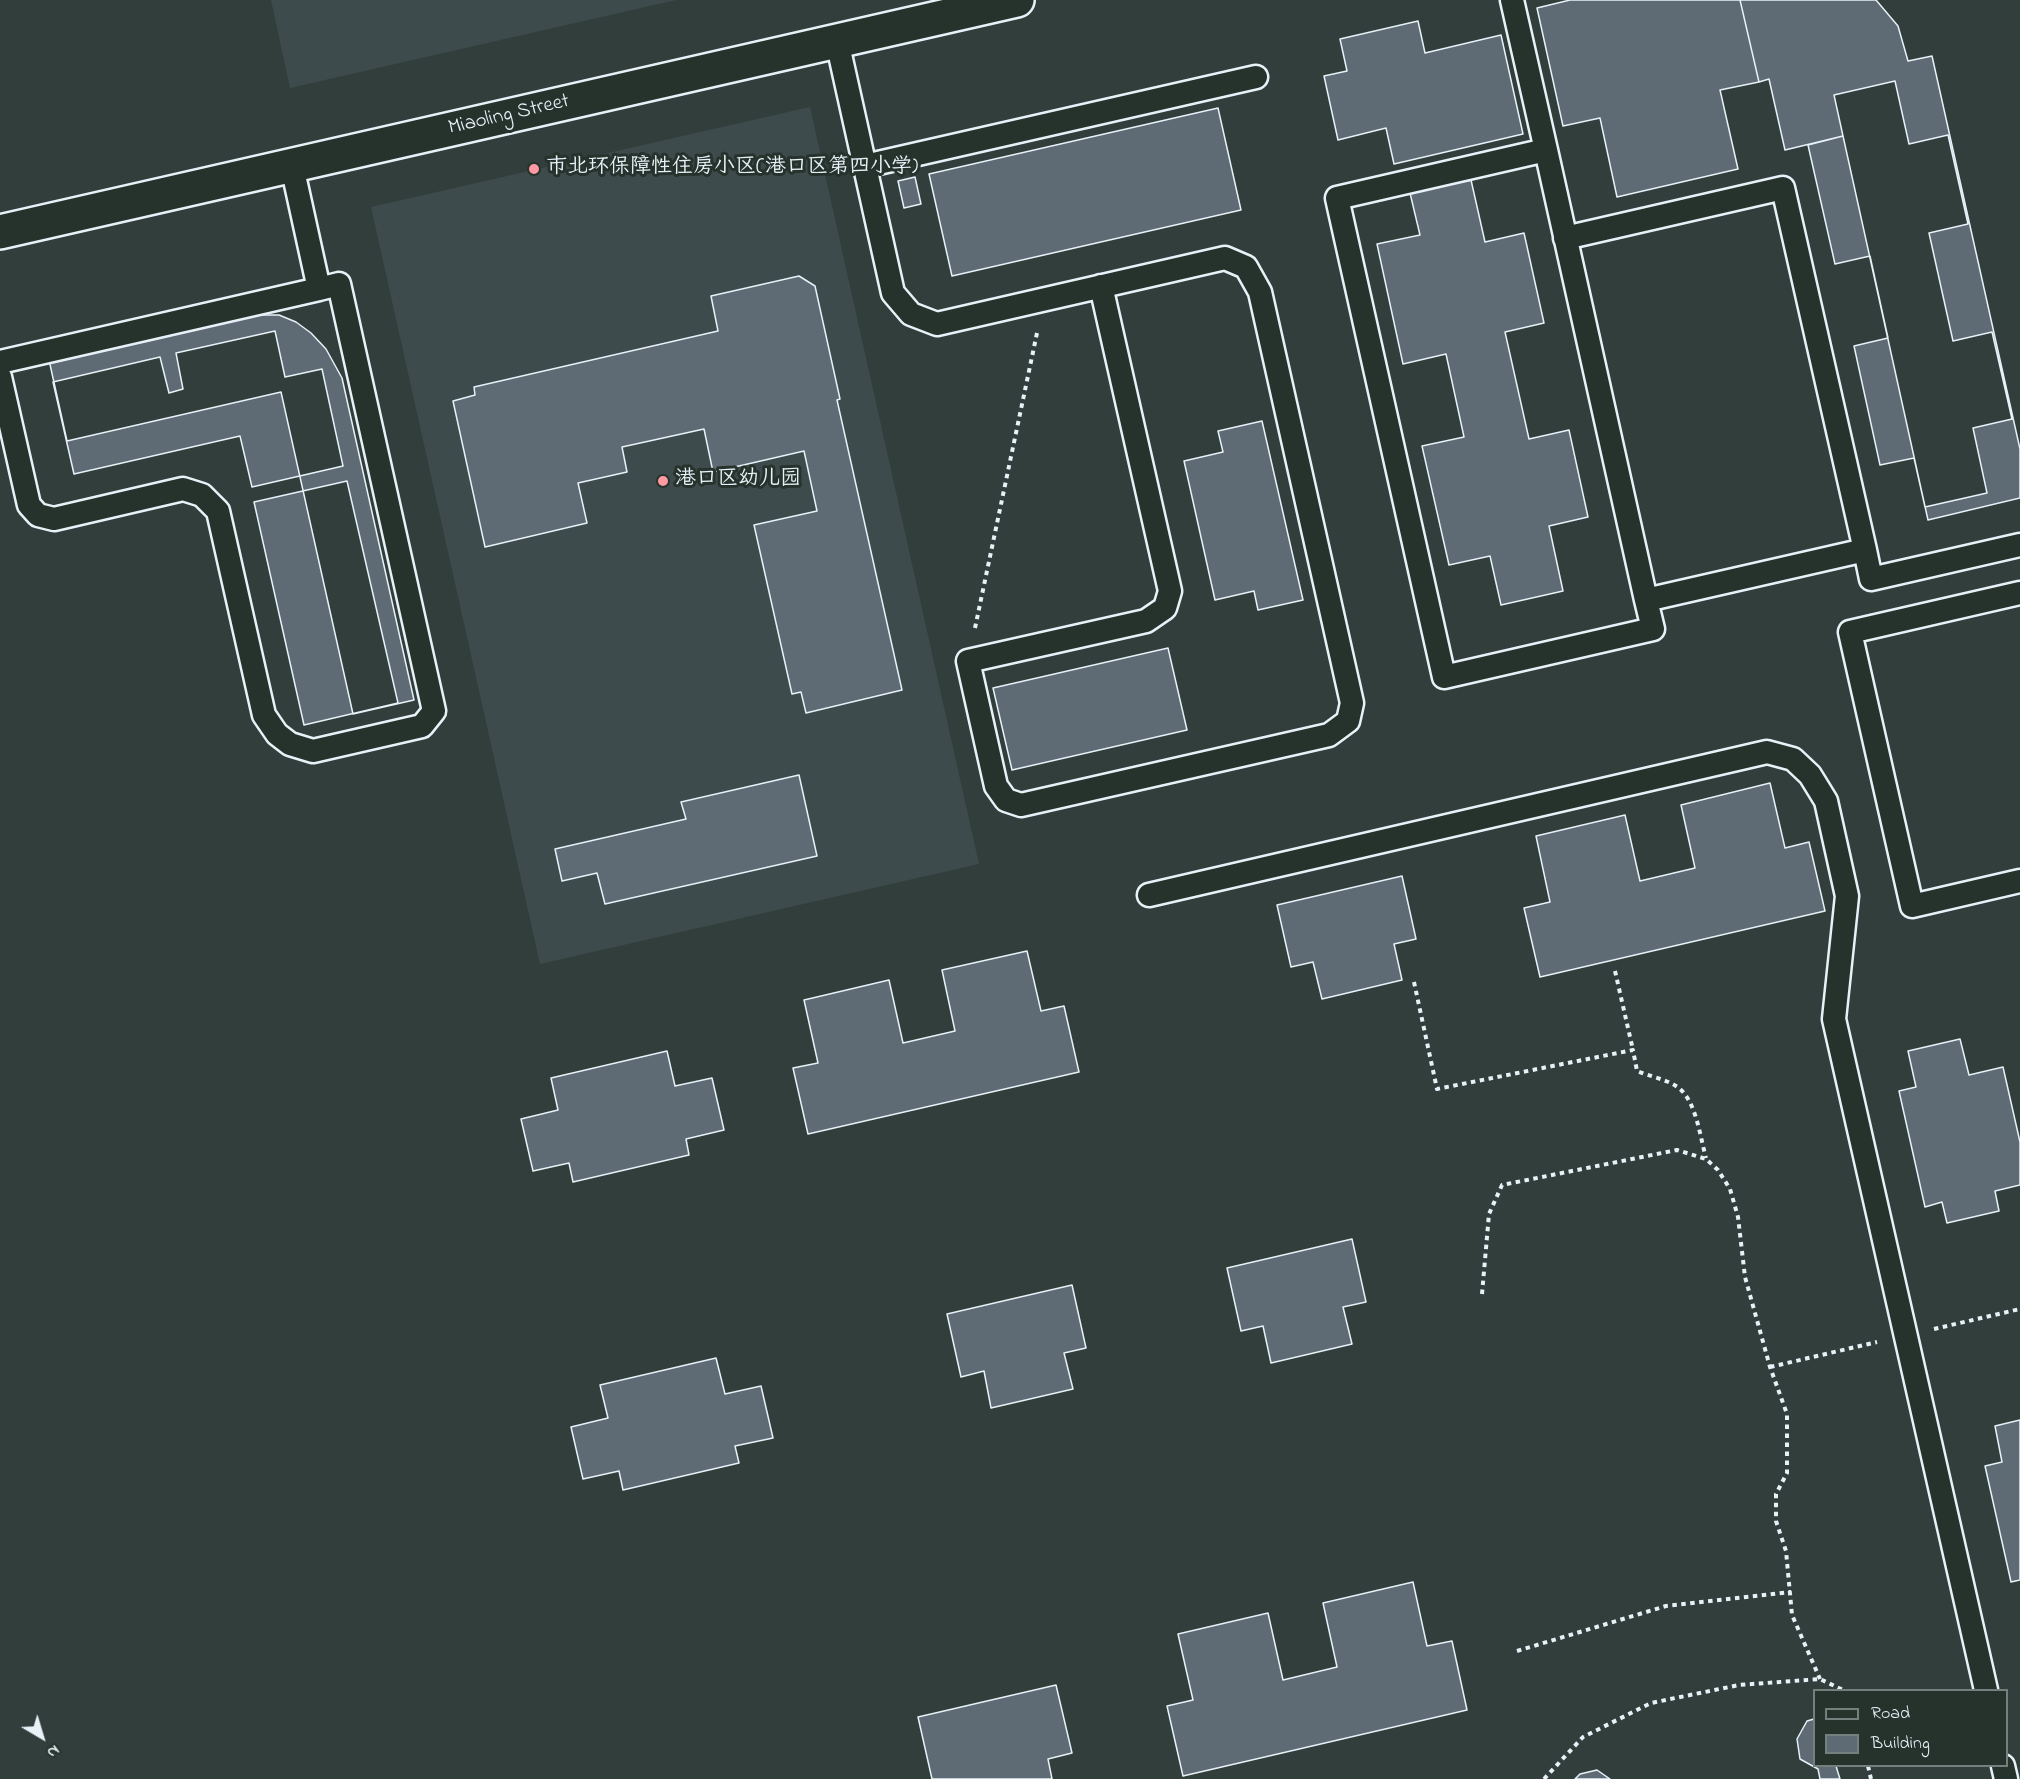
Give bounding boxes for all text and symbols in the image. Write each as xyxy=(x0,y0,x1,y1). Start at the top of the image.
street label: Miaoling Street xyxy=(446,90,572,142)
place label: 巿北环保障性住房小区(港口区第四小学) xyxy=(546,156,918,182)
marker: 巿北环保障性住房小区(港口区第四小学) xyxy=(527,162,541,176)
place label: 港口区幼儿园 xyxy=(675,468,801,494)
marker: 港口区幼儿园 xyxy=(656,474,670,488)
legend xyxy=(1813,1689,2008,1767)
text: Road xyxy=(1871,1701,1910,1727)
north arrow xyxy=(12,1707,72,1767)
text: Building xyxy=(1871,1731,1930,1757)
text: N xyxy=(41,1738,65,1764)

